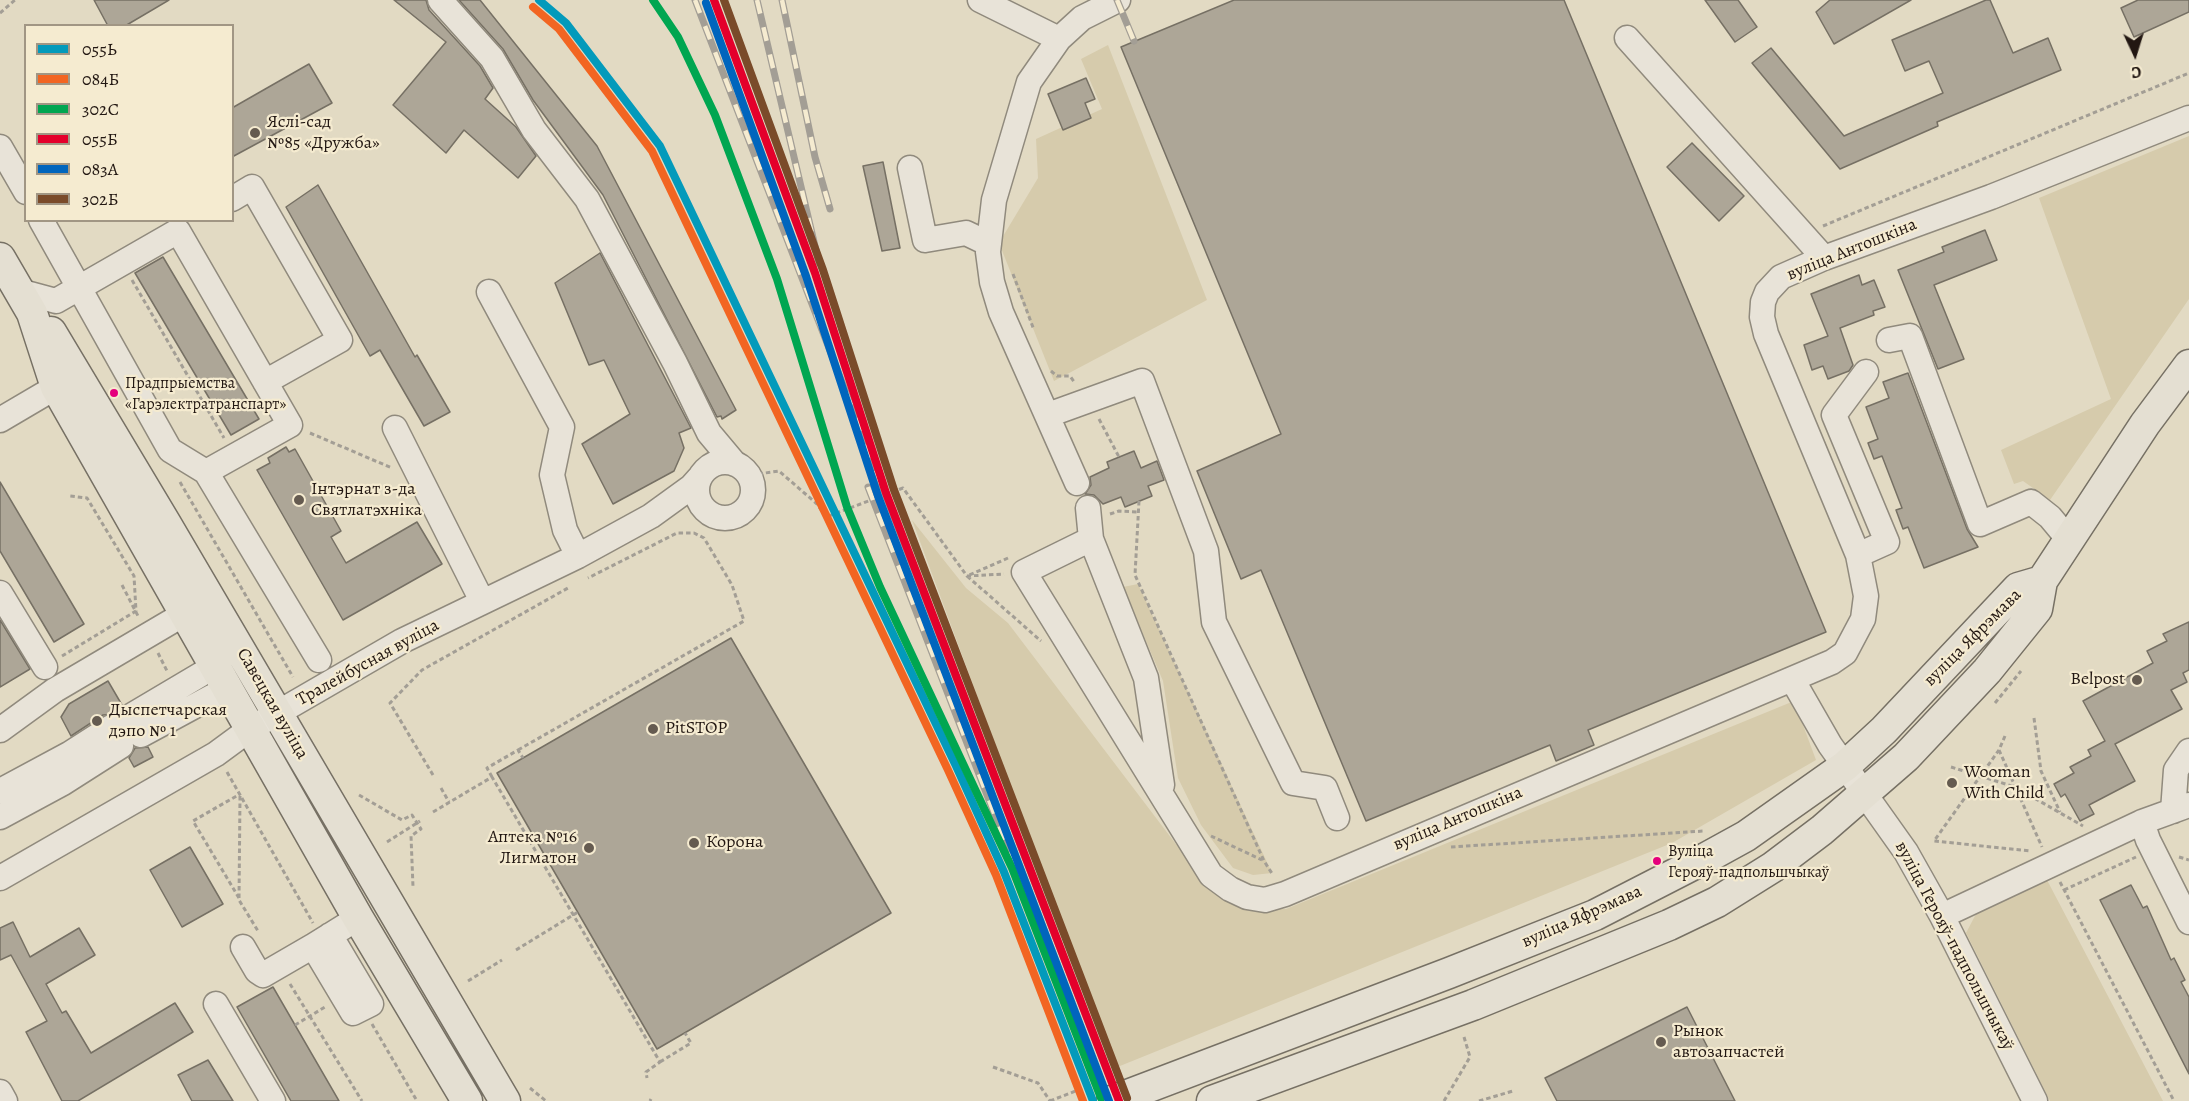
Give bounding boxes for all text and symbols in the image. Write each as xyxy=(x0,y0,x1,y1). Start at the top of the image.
legend xyxy=(24,24,234,222)
north arrow xyxy=(2105,24,2165,84)
text: 055Ь xyxy=(82,37,117,61)
text: С xyxy=(2131,61,2142,83)
text: 084Б xyxy=(82,67,119,91)
text: 302С xyxy=(82,97,119,121)
place label: Яслі-сад №85 «Дружба» xyxy=(267,112,380,154)
marker: Яслі-сад №85 «Дружба» xyxy=(248,126,262,140)
text: 055Б xyxy=(82,127,118,151)
text: 083А xyxy=(82,157,118,181)
text: 302Б xyxy=(82,187,118,211)
street label: вуліца Антошкіна xyxy=(1784,214,1920,286)
place label: Прадпрыемства «Гарэлектратранспарт» xyxy=(125,374,286,412)
marker: Прадпрыемства «Гарэлектратранспарт» xyxy=(108,387,120,399)
place label: Інтэрнат з-да Святлатэхніка xyxy=(311,479,422,522)
marker: Інтэрнат з-да Святлатэхніка xyxy=(292,493,306,507)
street label: вуліца Яфрэмава xyxy=(1920,585,2026,691)
street label: Тралейбусная вуліца xyxy=(293,615,443,711)
street label: Савецкая вуліца xyxy=(231,645,313,763)
place label: Belpost xyxy=(2070,669,2125,691)
marker: Belpost xyxy=(2130,673,2144,687)
place label: Дыспетчарская дэпо № 1 xyxy=(109,700,227,742)
marker: Дыспетчарская дэпо № 1 xyxy=(90,714,104,728)
place label: PitSTOP xyxy=(665,718,727,740)
marker: PitSTOP xyxy=(646,722,660,736)
place label: Wooman With Child xyxy=(1964,762,2044,804)
marker: Wooman With Child xyxy=(1945,776,1959,790)
street label: вуліца Антошкіна xyxy=(1390,782,1526,856)
place label: Аптека №16 Лигматон xyxy=(488,827,577,870)
place label: Корона xyxy=(706,832,763,854)
marker: Корона xyxy=(687,836,701,850)
street label: вуліца Герояў-падпольшчыкаў xyxy=(1890,838,2018,1054)
marker: Аптека №16 Лигматон xyxy=(582,841,596,855)
place label: Вуліца Герояў-падпольшчыкаў xyxy=(1668,842,1829,880)
marker: Вуліца Герояў-падпольшчыкаў xyxy=(1651,855,1663,867)
street label: вуліца Яфрэмава xyxy=(1519,881,1645,953)
place label: Рынок автозапчастей xyxy=(1673,1021,1785,1064)
marker: Рынок автозапчастей xyxy=(1654,1035,1668,1049)

